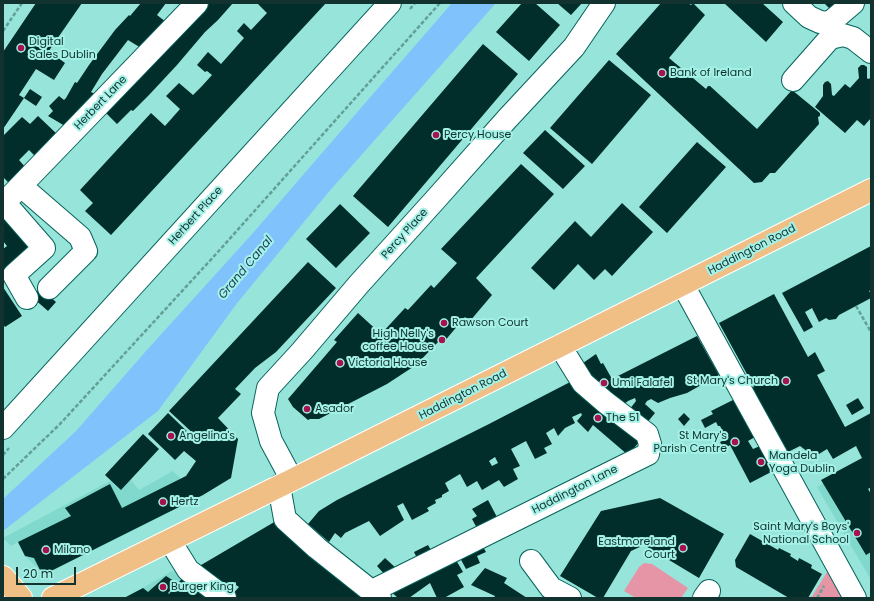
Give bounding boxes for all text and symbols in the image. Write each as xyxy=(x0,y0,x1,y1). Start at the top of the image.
place label: Digital Sales Dublin xyxy=(29,35,96,61)
marker: Digital Sales Dublin xyxy=(16,43,26,53)
place label: Bank of Ireland xyxy=(670,66,752,80)
marker: Bank of Ireland xyxy=(657,68,667,78)
street label: Herbert Lane xyxy=(72,73,130,133)
place label: Percy House xyxy=(444,128,511,142)
marker: Percy House xyxy=(431,130,441,140)
street label: Herbert Place xyxy=(166,184,226,248)
street label: Percy Place xyxy=(379,206,431,262)
street label: Haddington Road xyxy=(706,222,798,278)
water label: Grand Canal xyxy=(216,234,276,302)
place label: Rawson Court xyxy=(452,316,529,330)
marker: Rawson Court xyxy=(439,318,449,328)
place label: High Nelly's coffee House xyxy=(362,327,434,353)
marker: High Nelly's coffee House xyxy=(437,335,447,345)
place label: Victoria House xyxy=(348,356,427,370)
marker: Victoria House xyxy=(335,358,345,368)
street label: Haddington Road xyxy=(417,367,509,423)
place label: St Mary's Church xyxy=(687,374,778,388)
place label: Umi Falafel xyxy=(612,376,673,390)
marker: St Mary's Church xyxy=(781,376,791,386)
marker: Umi Falafel xyxy=(599,378,609,388)
place label: Asador xyxy=(315,402,354,416)
marker: Asador xyxy=(302,404,312,414)
place label: The 51 xyxy=(606,411,639,425)
marker: The 51 xyxy=(593,413,603,423)
place label: Angelina's xyxy=(179,429,235,443)
place label: St Mary's Parish Centre xyxy=(653,429,727,455)
marker: Angelina's xyxy=(166,431,176,441)
marker: St Mary's Parish Centre xyxy=(730,437,740,447)
place label: Mandela Yoga Dublin xyxy=(769,449,835,475)
marker: Mandela Yoga Dublin xyxy=(756,457,766,467)
street label: Haddington Lane xyxy=(530,463,620,517)
place label: Hertz xyxy=(171,495,199,509)
marker: Hertz xyxy=(158,497,168,507)
place label: Saint Mary's Boys' National School xyxy=(753,520,849,546)
marker: Saint Mary's Boys' National School xyxy=(852,528,862,538)
place label: Eastmoreland Court xyxy=(598,535,675,561)
place label: Milano xyxy=(54,543,90,557)
marker: Eastmoreland Court xyxy=(678,543,688,553)
marker: Milano xyxy=(41,545,51,555)
scale bar xyxy=(18,559,78,585)
text: 20 m xyxy=(23,565,53,582)
place label: Burger King xyxy=(171,580,234,594)
marker: Burger King xyxy=(158,582,168,592)

